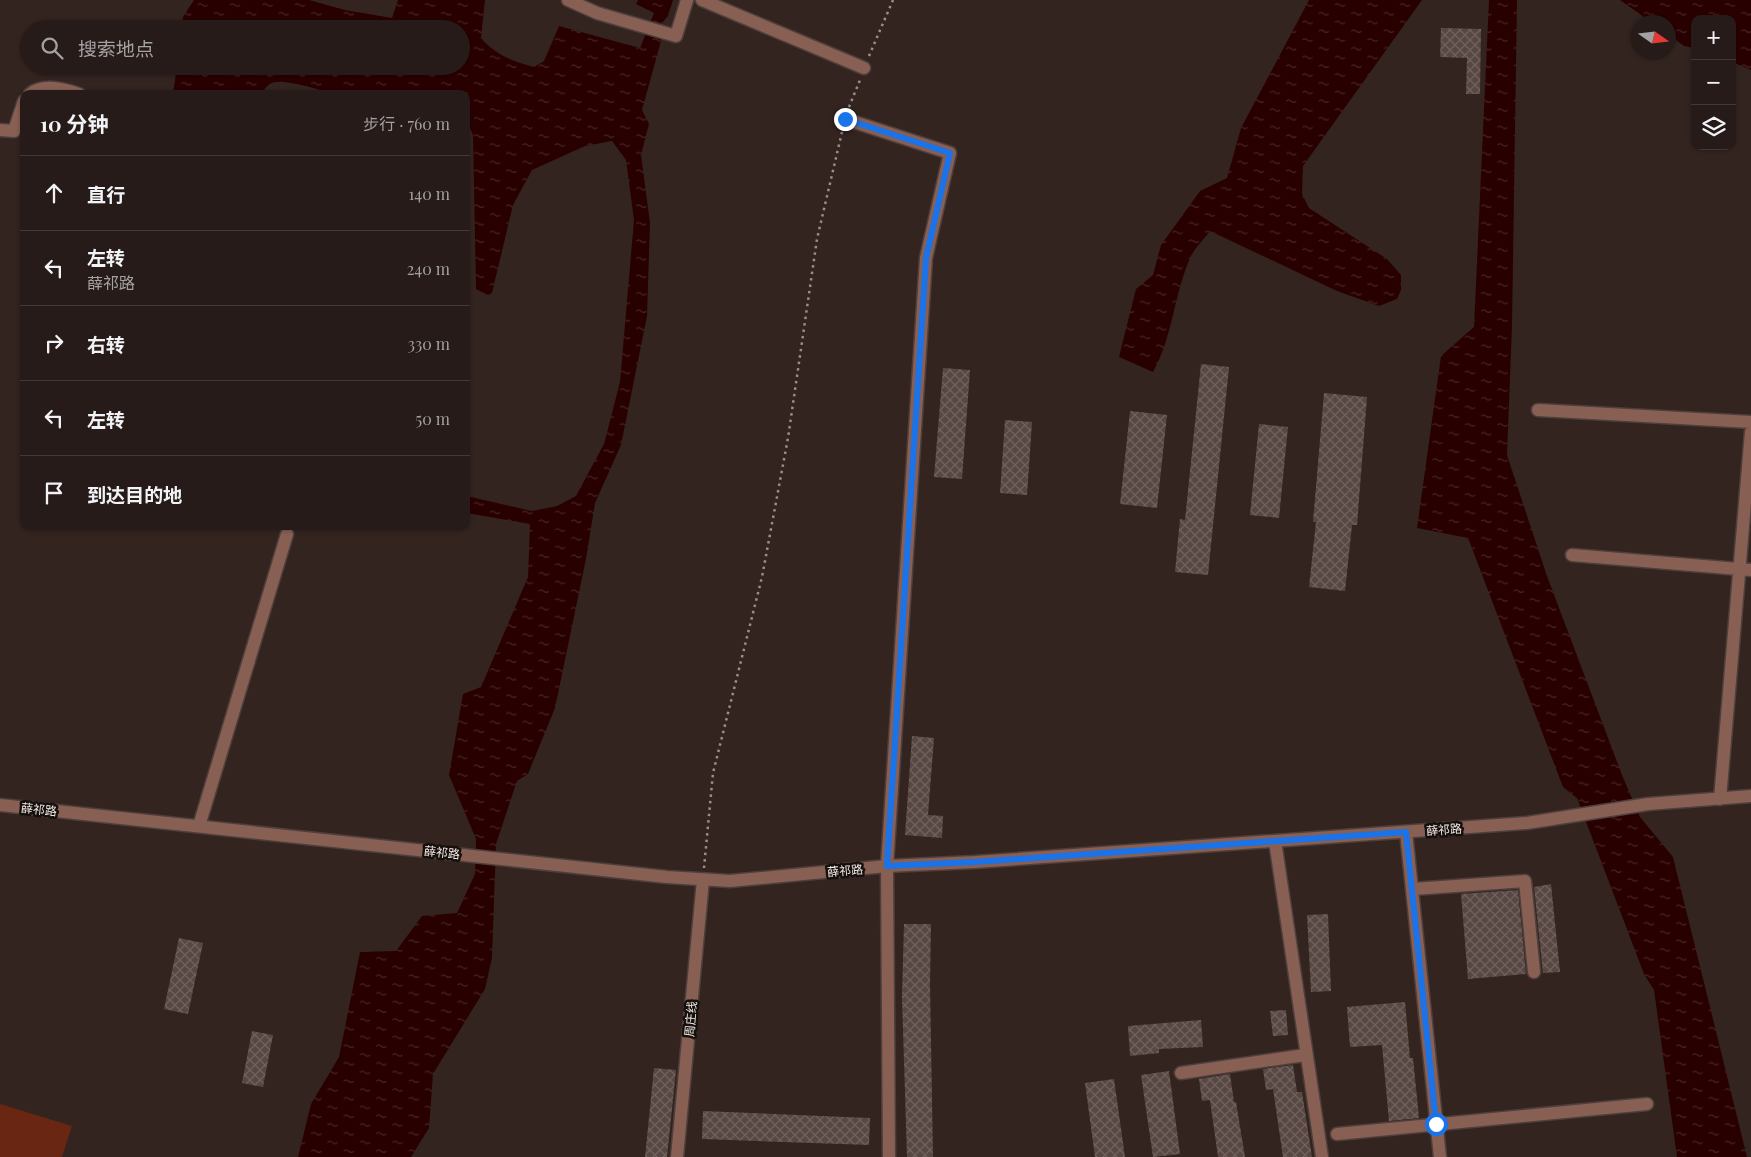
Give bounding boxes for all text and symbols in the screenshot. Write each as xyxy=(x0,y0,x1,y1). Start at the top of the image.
north arrow xyxy=(1631,15,1676,60)
map controls xyxy=(1691,15,1736,150)
button: + xyxy=(1691,15,1736,60)
search box xyxy=(20,20,470,75)
icon: search xyxy=(38,34,66,62)
text: 搜索地点 xyxy=(78,35,154,61)
button: − xyxy=(1691,60,1736,105)
button: layers xyxy=(1691,105,1736,150)
route end xyxy=(834,108,857,131)
text: 10 分钟 xyxy=(40,109,108,137)
text: 步行 · 760 m xyxy=(363,113,450,134)
icon: ahead xyxy=(40,179,68,207)
text: 直行 xyxy=(87,181,125,207)
text: 140 m xyxy=(408,183,450,204)
text: 左转 xyxy=(87,244,125,270)
icon: left xyxy=(40,254,68,282)
text: 240 m xyxy=(407,258,450,279)
text: 薛祁路 xyxy=(87,272,135,293)
icon: right xyxy=(40,329,68,357)
text: 右转 xyxy=(87,331,125,357)
text: 330 m xyxy=(408,333,450,354)
icon: left xyxy=(40,404,68,432)
text: 左转 xyxy=(87,406,125,432)
text: 50 m xyxy=(416,408,450,429)
icon: arrive xyxy=(40,479,68,507)
text: 到达目的地 xyxy=(87,481,182,507)
street label: 薛祁路 xyxy=(20,799,58,819)
street label: 薛祁路 xyxy=(1425,820,1463,838)
street label: 薛祁路 xyxy=(423,842,461,862)
street label: 薛祁路 xyxy=(826,860,864,880)
street label: 周庄线 xyxy=(680,1000,700,1038)
route start xyxy=(1425,1113,1448,1136)

